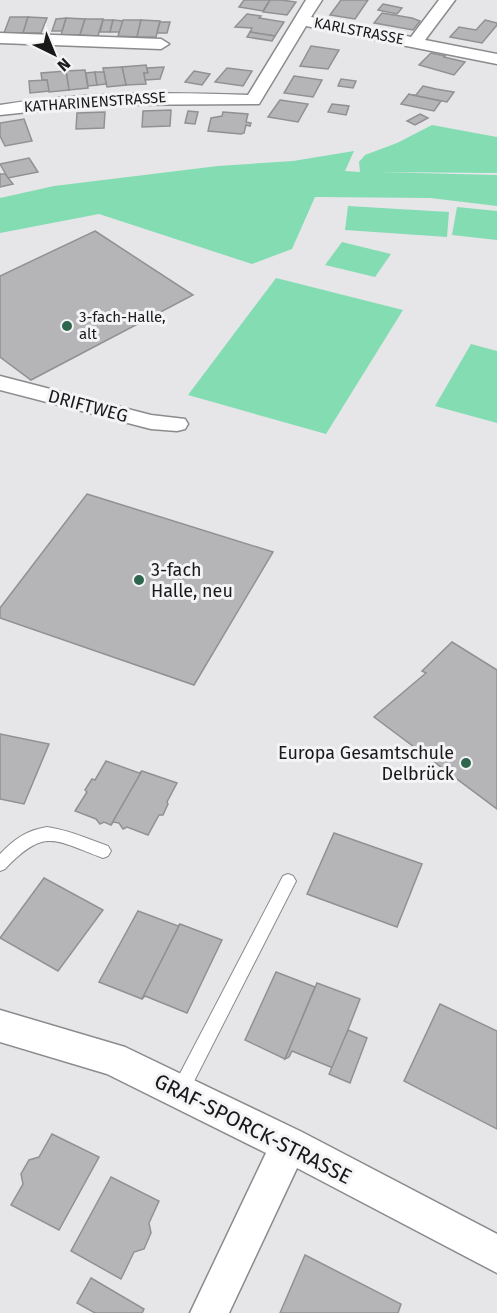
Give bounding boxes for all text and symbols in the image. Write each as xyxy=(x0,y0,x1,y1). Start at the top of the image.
street label: KARLSTRASSE xyxy=(313,13,405,49)
north arrow xyxy=(24,24,84,84)
text: N xyxy=(54,54,74,75)
street label: KATHARINENSTRASSE xyxy=(23,88,167,116)
place label: 3-fach-Halle, alt xyxy=(79,308,166,343)
marker: 3-fach-Halle, alt xyxy=(60,319,74,333)
street label: DRIFTWEG xyxy=(46,385,130,427)
place label: 3-fach Halle, neu xyxy=(151,559,233,602)
marker: 3-fach Halle, neu xyxy=(132,573,146,587)
place label: Europa Gesamtschule Delbrück xyxy=(278,742,455,785)
marker: Europa Gesamtschule Delbrück xyxy=(459,756,473,770)
street label: GRAF-SPORCK-STRASSE xyxy=(150,1068,356,1190)

